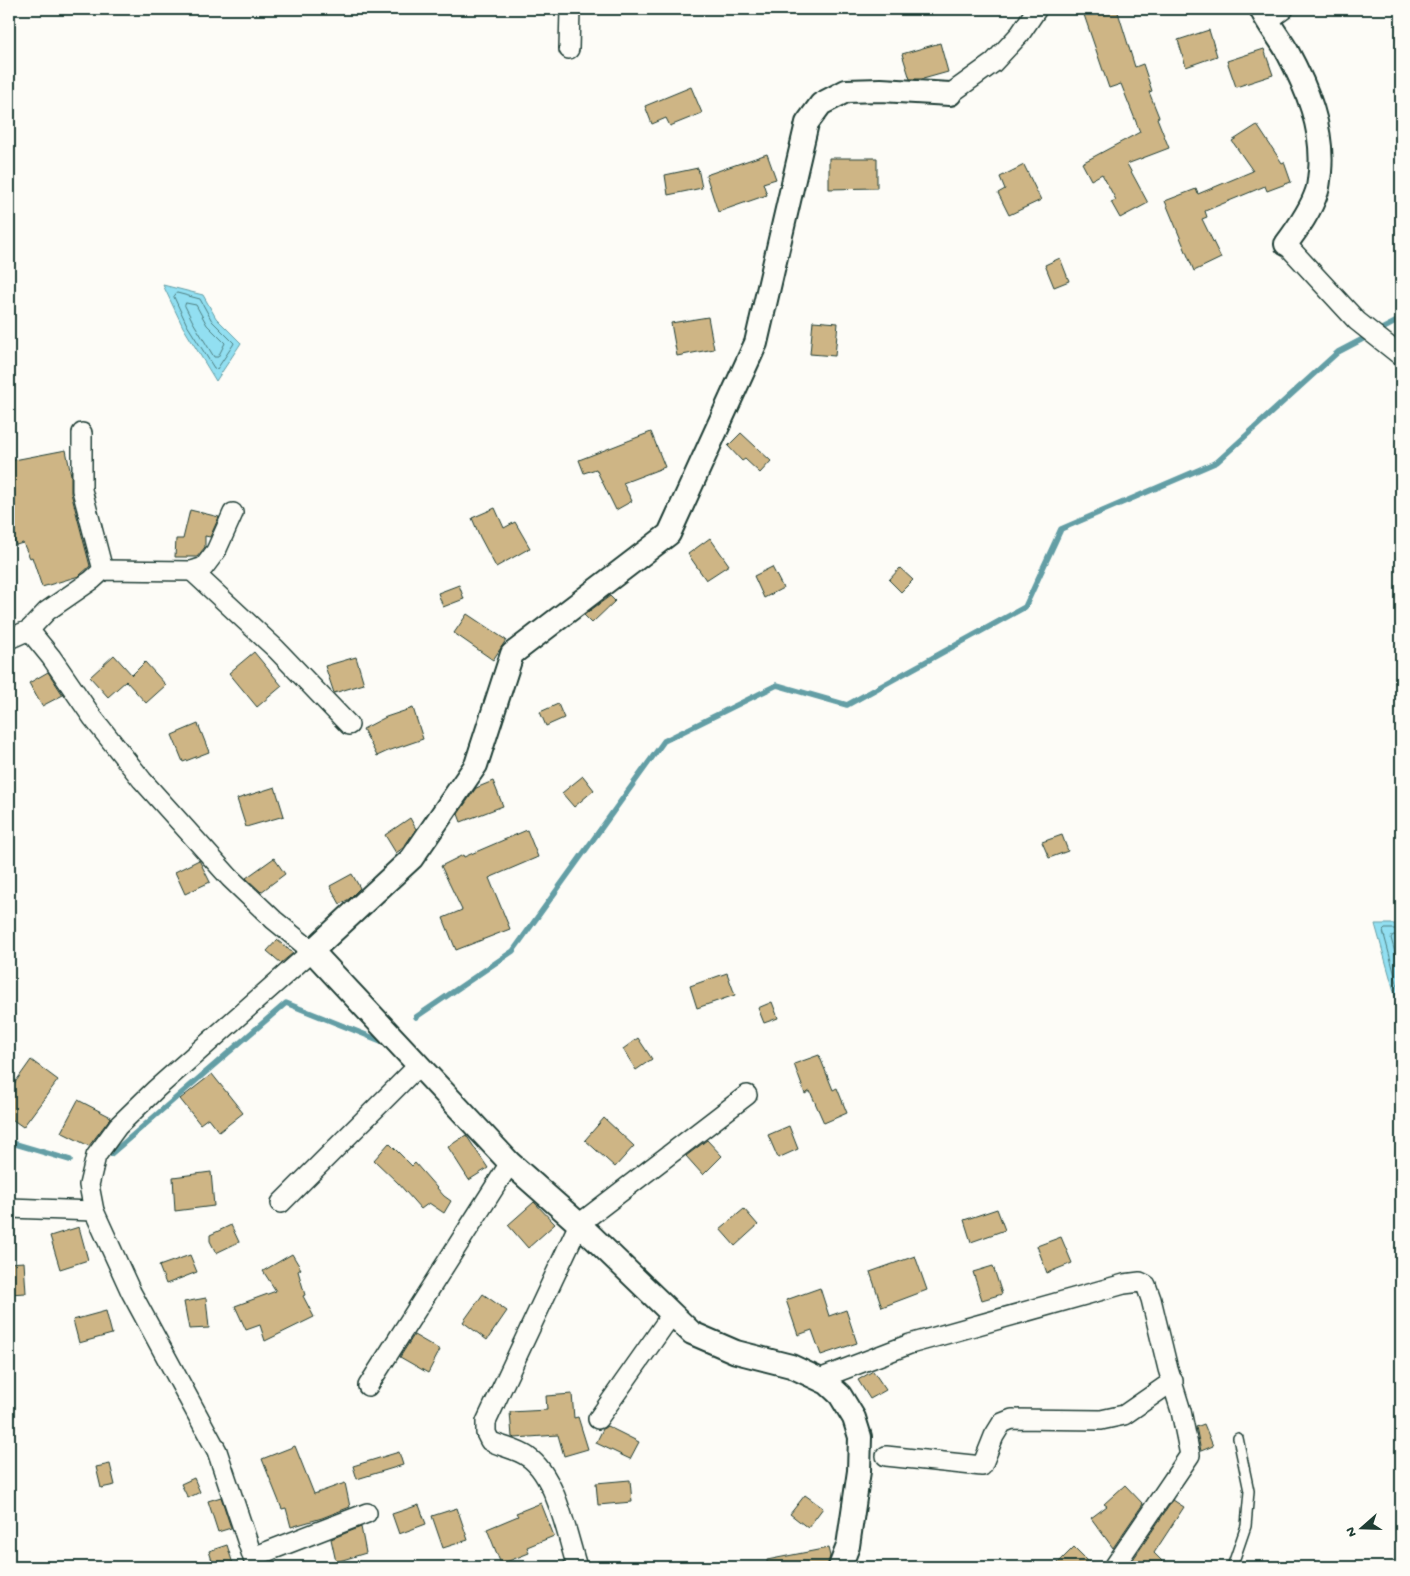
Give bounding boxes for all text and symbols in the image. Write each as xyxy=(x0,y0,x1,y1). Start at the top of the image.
north arrow xyxy=(1338,1504,1388,1554)
text: N xyxy=(1343,1524,1362,1539)

